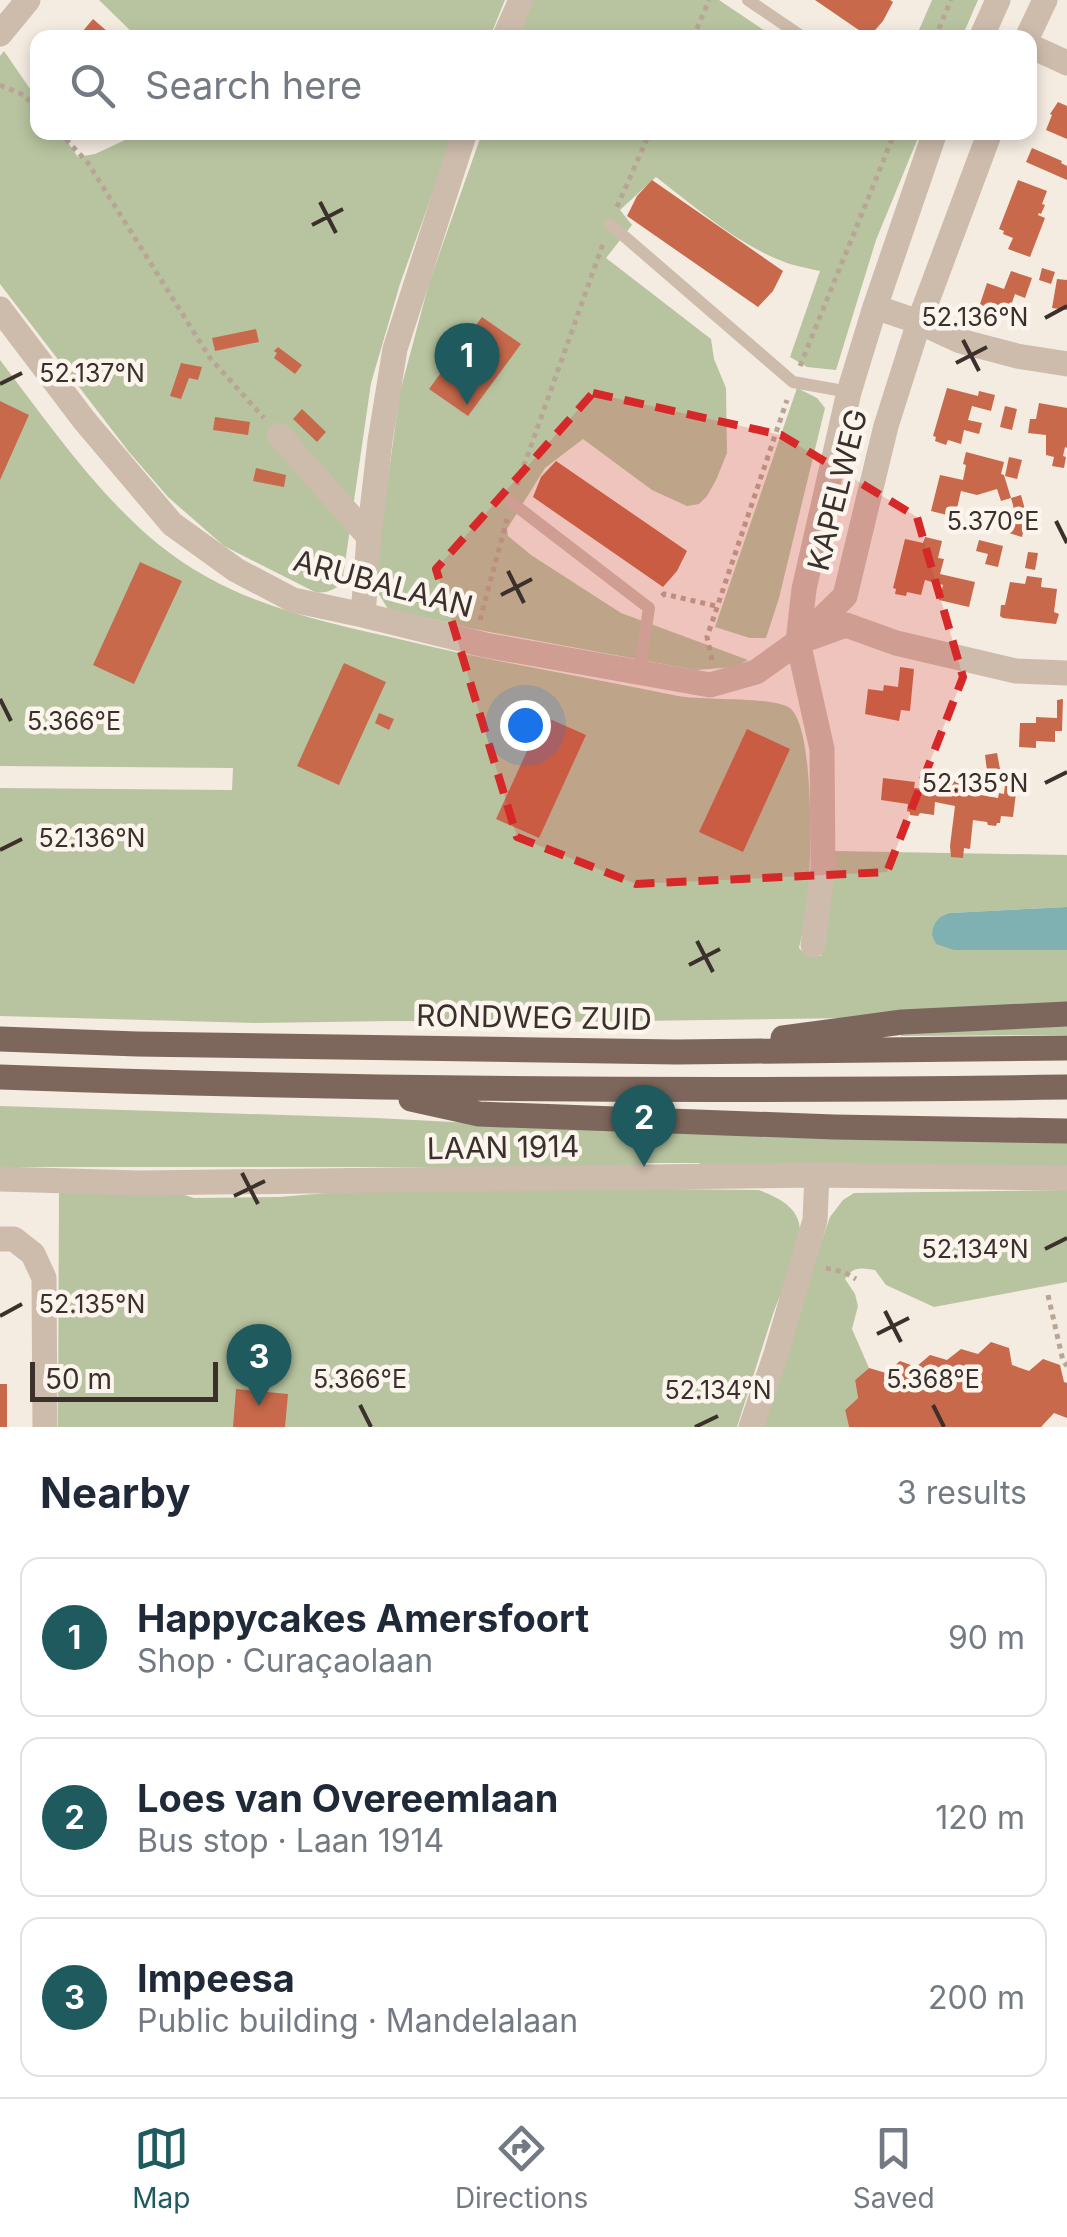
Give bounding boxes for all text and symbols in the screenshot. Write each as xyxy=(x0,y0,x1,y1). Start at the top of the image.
search box xyxy=(30,30,1037,140)
icon: search xyxy=(65,58,120,113)
text: Search here xyxy=(145,62,362,108)
text: 52.136°N xyxy=(922,302,1028,332)
pin: 1 xyxy=(434,322,500,405)
text: 52.137°N xyxy=(39,358,145,388)
street label: KAPELWEG xyxy=(800,405,874,574)
text: 5.370°E xyxy=(947,506,1039,536)
street label: ARUBALAAN xyxy=(290,542,477,624)
your location xyxy=(500,700,551,751)
text: 5.366°E xyxy=(27,706,121,736)
text: 52.135°N xyxy=(922,768,1028,798)
text: 52.136°N xyxy=(39,823,145,853)
street label: RONDWEG ZUID xyxy=(416,997,652,1037)
pin: 2 xyxy=(612,1084,676,1167)
street label: LAAN 1914 xyxy=(427,1128,579,1166)
text: 52.134°N xyxy=(922,1234,1028,1264)
text: 52.135°N xyxy=(39,1289,145,1319)
pin: 3 xyxy=(226,1324,292,1406)
scale bar xyxy=(30,1357,218,1402)
text: 50 m xyxy=(45,1362,112,1396)
text: 5.366°E xyxy=(313,1364,407,1394)
text: 5.368°E xyxy=(886,1364,980,1394)
text: 52.134°N xyxy=(665,1375,771,1405)
text: Nearby xyxy=(40,1467,191,1518)
text: 3 results xyxy=(897,1473,1027,1512)
text: Happycakes Amersfoort xyxy=(137,1595,589,1641)
text: 1 xyxy=(68,1618,81,1657)
text: 90 m xyxy=(948,1618,1025,1657)
text: Shop · Curaçaolaan xyxy=(137,1641,433,1680)
text: Loes van Overeemlaan xyxy=(137,1775,558,1821)
text: 2 xyxy=(64,1798,85,1837)
text: 120 m xyxy=(935,1798,1025,1837)
text: Bus stop · Laan 1914 xyxy=(137,1821,444,1860)
text: Impeesa xyxy=(137,1955,295,2001)
text: 3 xyxy=(64,1978,85,2017)
text: 200 m xyxy=(928,1978,1025,2017)
text: Public building · Mandelalaan xyxy=(137,2001,578,2040)
tab: Map xyxy=(132,2121,190,2215)
tab: Directions xyxy=(455,2121,588,2215)
tab: Saved xyxy=(853,2121,935,2215)

